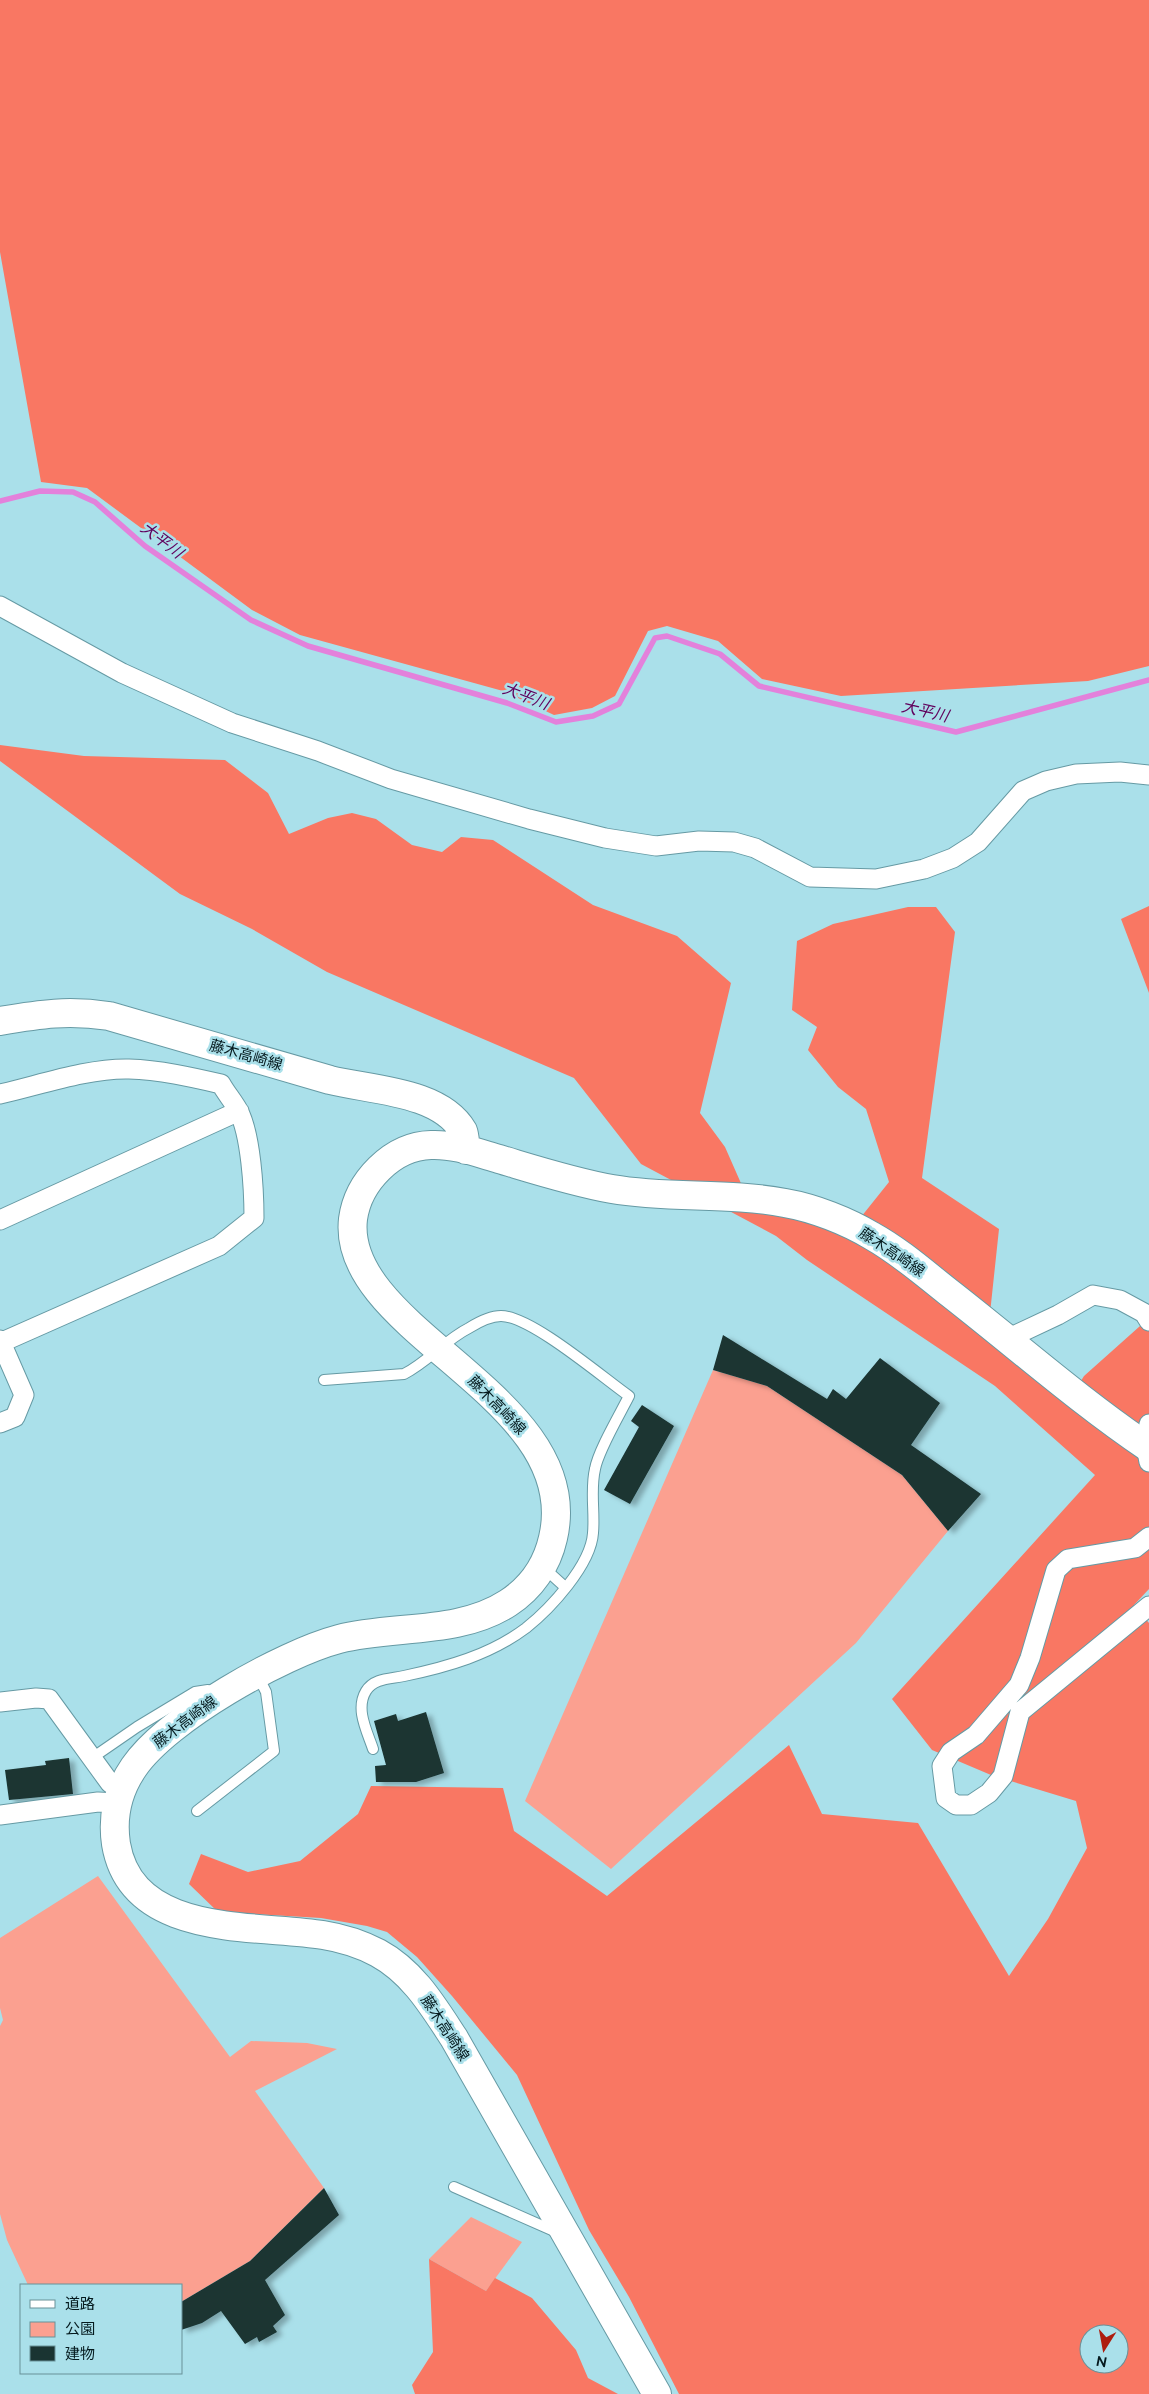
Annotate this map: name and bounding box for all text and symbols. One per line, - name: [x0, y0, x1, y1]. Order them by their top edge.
- water label: 大平川: [137, 518, 188, 563]
- water label: 大平川: [500, 679, 554, 714]
- water label: 大平川: [899, 696, 952, 726]
- street label: 藤木高崎線: [207, 1036, 285, 1074]
- street label: 藤木高崎線: [856, 1224, 928, 1280]
- street label: 藤木高崎線: [464, 1372, 530, 1438]
- street label: 藤木高崎線: [150, 1692, 220, 1752]
- street label: 藤木高崎線: [417, 1992, 473, 2064]
- legend: [20, 2284, 182, 2374]
- text: 道路: [65, 2295, 95, 2313]
- text: 公園: [65, 2320, 95, 2338]
- north arrow: [1079, 2324, 1129, 2374]
- text: 建物: [65, 2345, 95, 2363]
- text: N: [1095, 2353, 1108, 2371]

